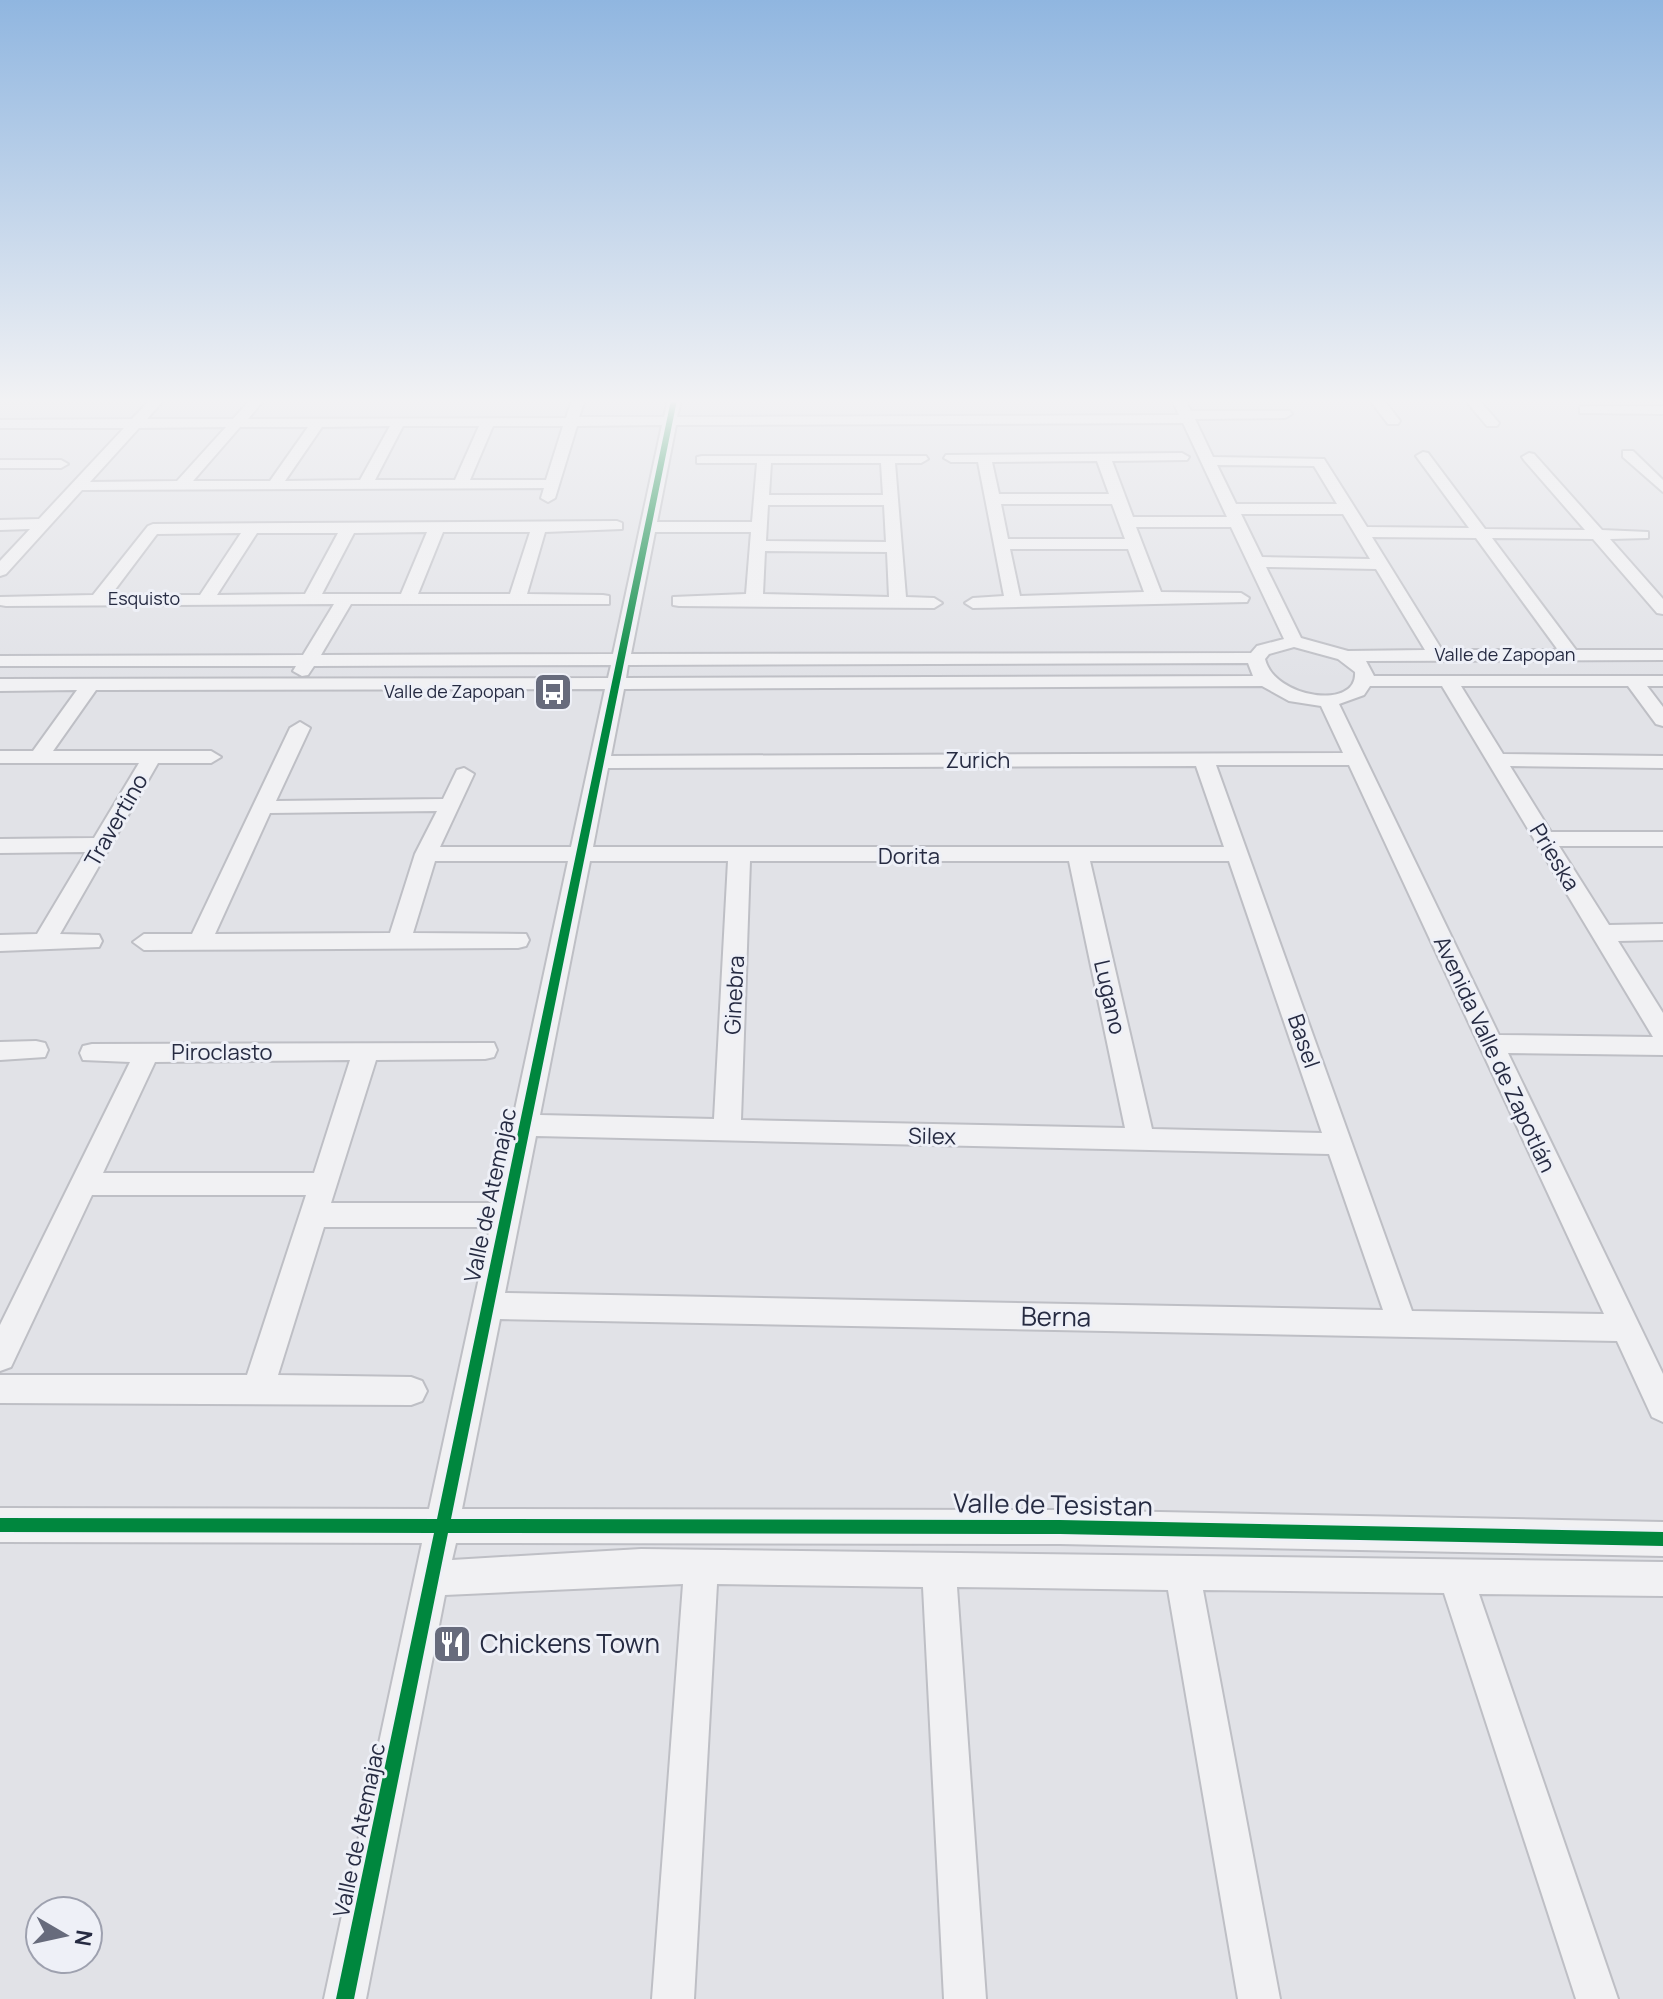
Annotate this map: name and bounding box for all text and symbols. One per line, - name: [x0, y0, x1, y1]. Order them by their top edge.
- street label: Esquisto: [108, 586, 180, 610]
- street label: Valle de Zapopan: [1434, 642, 1576, 666]
- bus stop icon: Valle de Zapopan: [532, 671, 574, 713]
- place label: Valle de Zapopan: [384, 679, 525, 703]
- street label: Zurich: [946, 745, 1010, 775]
- street label: Travertino: [77, 768, 155, 872]
- street label: Prieska: [1523, 818, 1587, 896]
- street label: Dorita: [878, 841, 940, 871]
- street label: Avenida Valle de Zapotlán: [1427, 931, 1563, 1177]
- street label: Ginebra: [717, 955, 751, 1035]
- street label: Lugano: [1087, 957, 1133, 1037]
- street label: Basel: [1281, 1010, 1327, 1072]
- street label: Piroclasto: [171, 1037, 273, 1067]
- street label: Valle de Atemajac: [457, 1105, 523, 1285]
- street label: Silex: [908, 1121, 957, 1151]
- street label: Berna: [1021, 1297, 1092, 1335]
- street label: Valle de Tesistan: [953, 1484, 1153, 1524]
- restaurant icon: Chickens Town: [431, 1623, 473, 1665]
- place label: Chickens Town: [480, 1625, 660, 1661]
- street label: Valle de Atemajac: [326, 1740, 392, 1920]
- north arrow: [24, 1895, 104, 1975]
- text: N: [68, 1928, 100, 1948]

